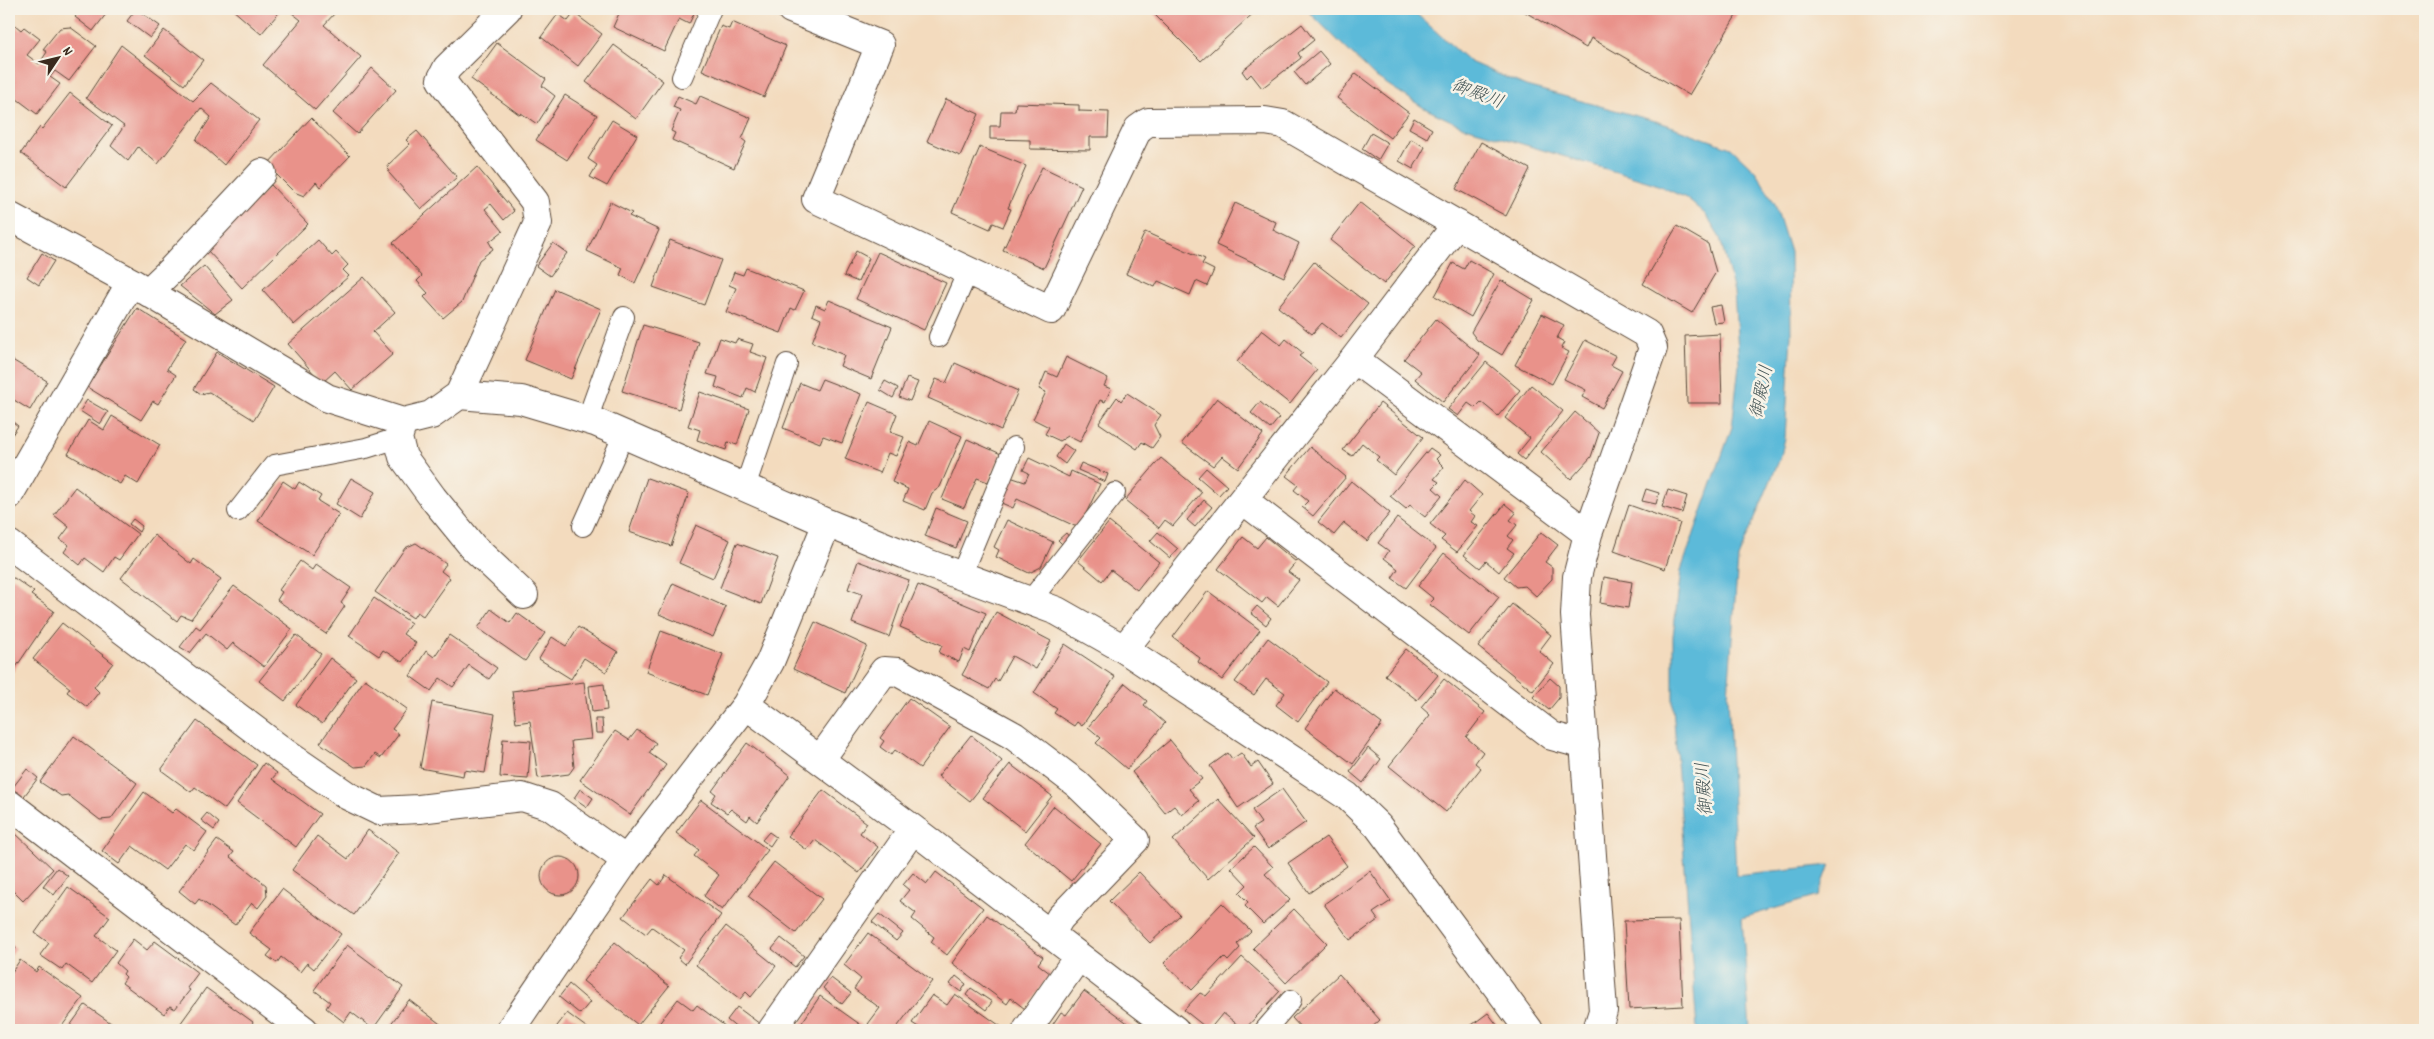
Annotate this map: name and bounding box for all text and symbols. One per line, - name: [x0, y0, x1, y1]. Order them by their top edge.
- north arrow: [32, 32, 82, 82]
- text: N: [57, 43, 77, 60]
- water label: 御殿川: [1447, 74, 1507, 116]
- water label: 御殿川: [1745, 363, 1781, 421]
- water label: 御殿川: [1692, 761, 1720, 817]

